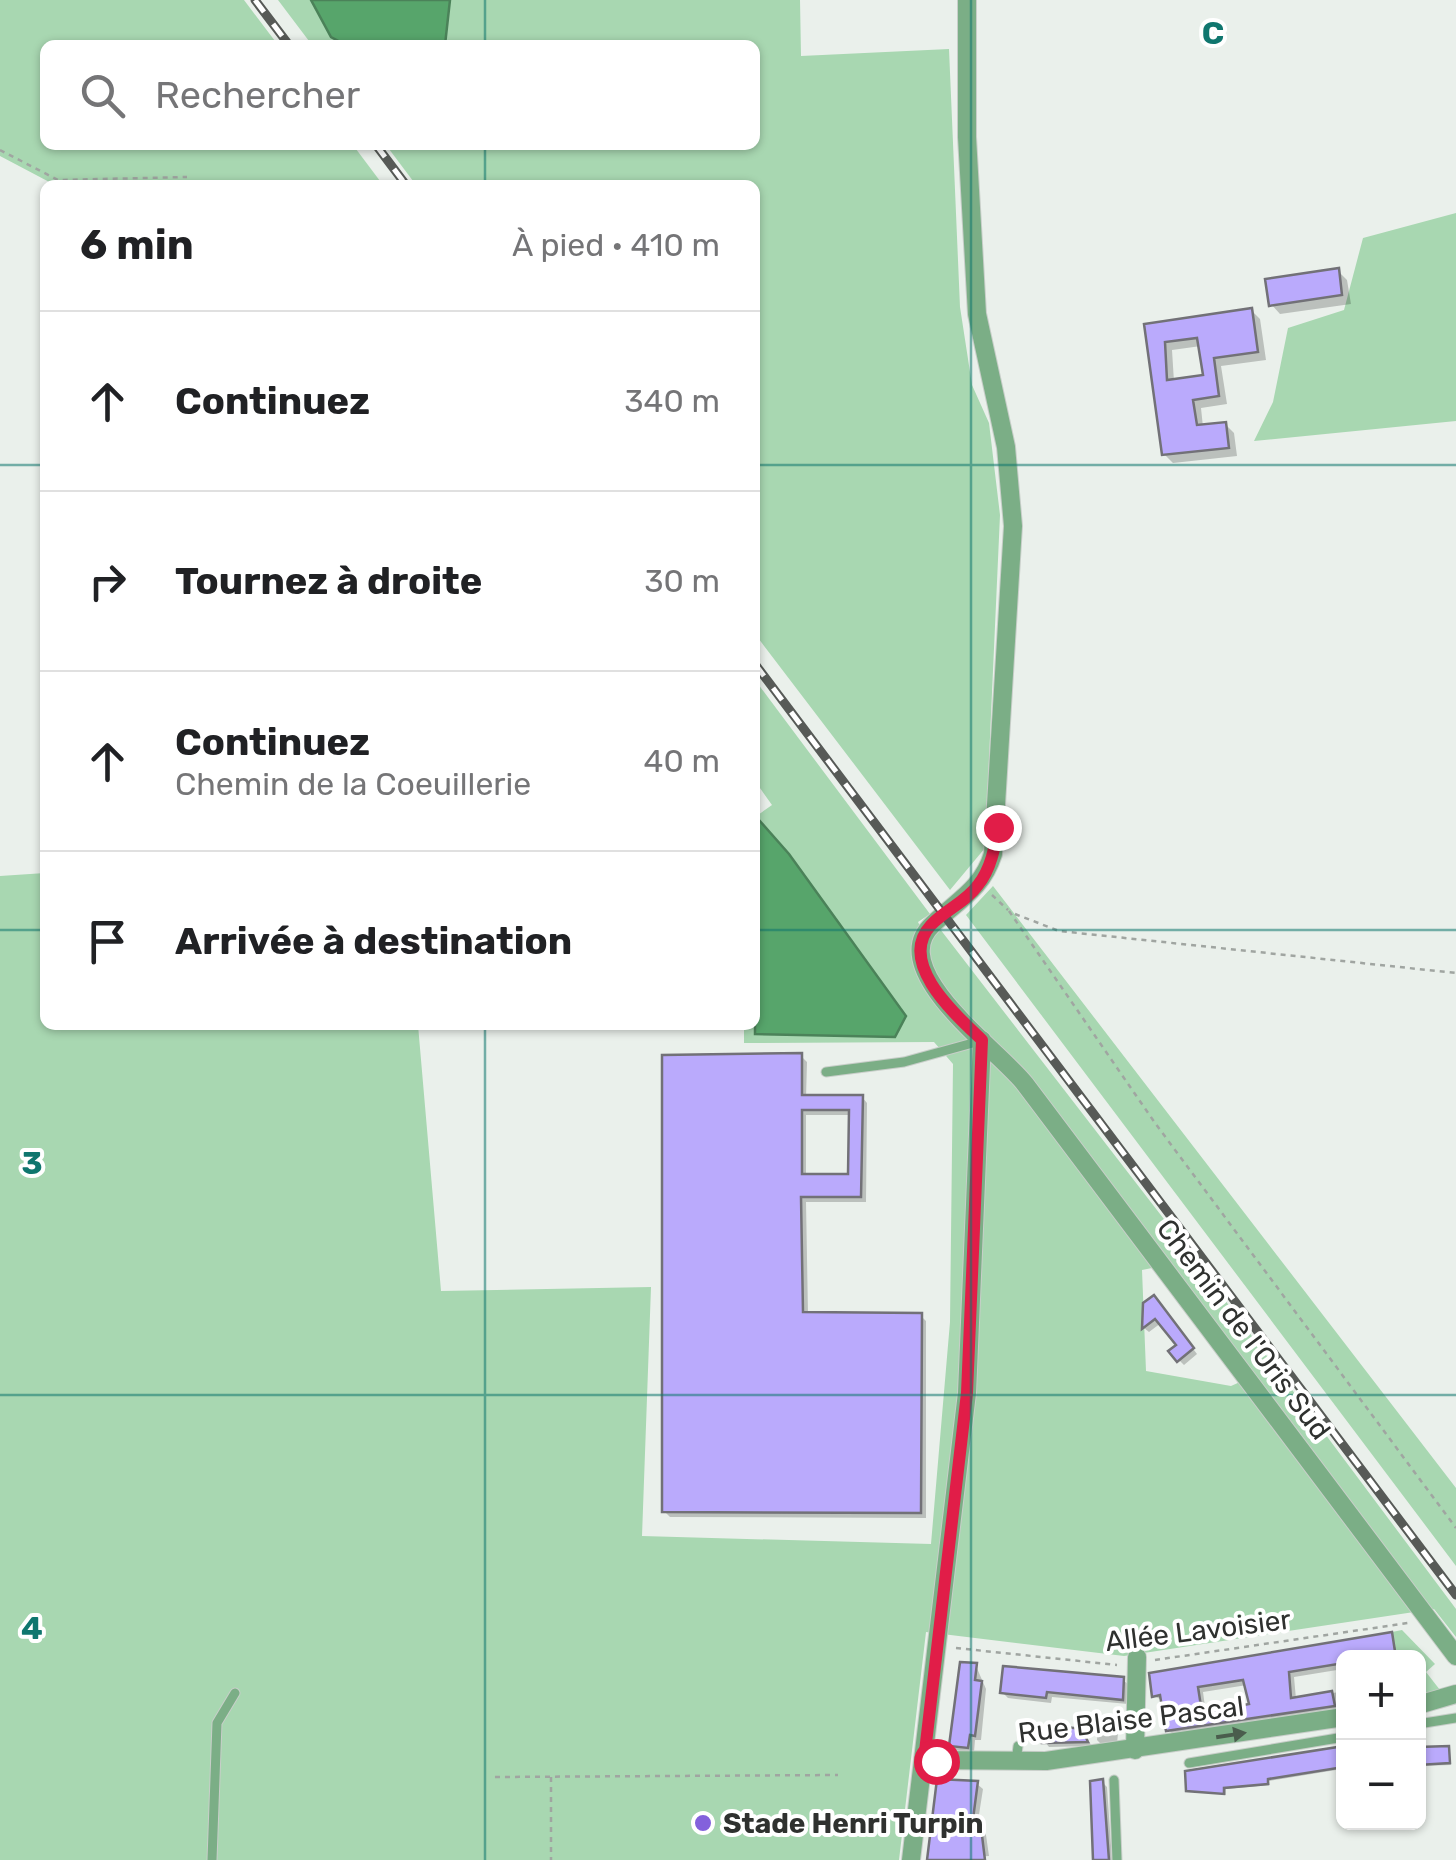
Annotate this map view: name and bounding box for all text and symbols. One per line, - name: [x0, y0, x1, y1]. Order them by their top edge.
- text: C: [1202, 14, 1224, 52]
- search box: [40, 40, 760, 150]
- icon: search: [75, 68, 130, 123]
- text: Rechercher: [155, 72, 360, 118]
- text: 6 min: [80, 220, 194, 270]
- text: À pied · 410 m: [512, 226, 720, 264]
- icon: ahead: [80, 374, 135, 429]
- text: Continuez: [175, 378, 370, 424]
- text: 340 m: [624, 382, 720, 420]
- icon: right: [80, 554, 135, 609]
- text: Tournez à droite: [175, 558, 482, 604]
- text: 30 m: [644, 562, 720, 600]
- text: Continuez: [175, 719, 370, 765]
- icon: ahead: [80, 734, 135, 789]
- text: 40 m: [644, 742, 720, 780]
- text: Chemin de la Coeuillerie: [175, 765, 531, 803]
- route end: [976, 805, 1022, 851]
- icon: arrive: [80, 914, 135, 969]
- text: Arrivée à destination: [175, 918, 572, 964]
- text: 3: [21, 1144, 43, 1182]
- street label: Chemin de l'Oris Sud: [1150, 1213, 1337, 1446]
- street label: Allée Lavoisier: [1103, 1603, 1293, 1658]
- text: 4: [21, 1609, 43, 1647]
- map controls: [1336, 1650, 1426, 1830]
- button: +: [1336, 1650, 1426, 1740]
- street label: Rue Blaise Pascal: [1016, 1689, 1246, 1750]
- one-way arrow: [1216, 1727, 1248, 1742]
- route start: [914, 1739, 960, 1785]
- button: −: [1336, 1740, 1426, 1830]
- place label: Stade Henri Turpin: [723, 1807, 984, 1840]
- marker: Stade Henri Turpin: [692, 1812, 714, 1834]

